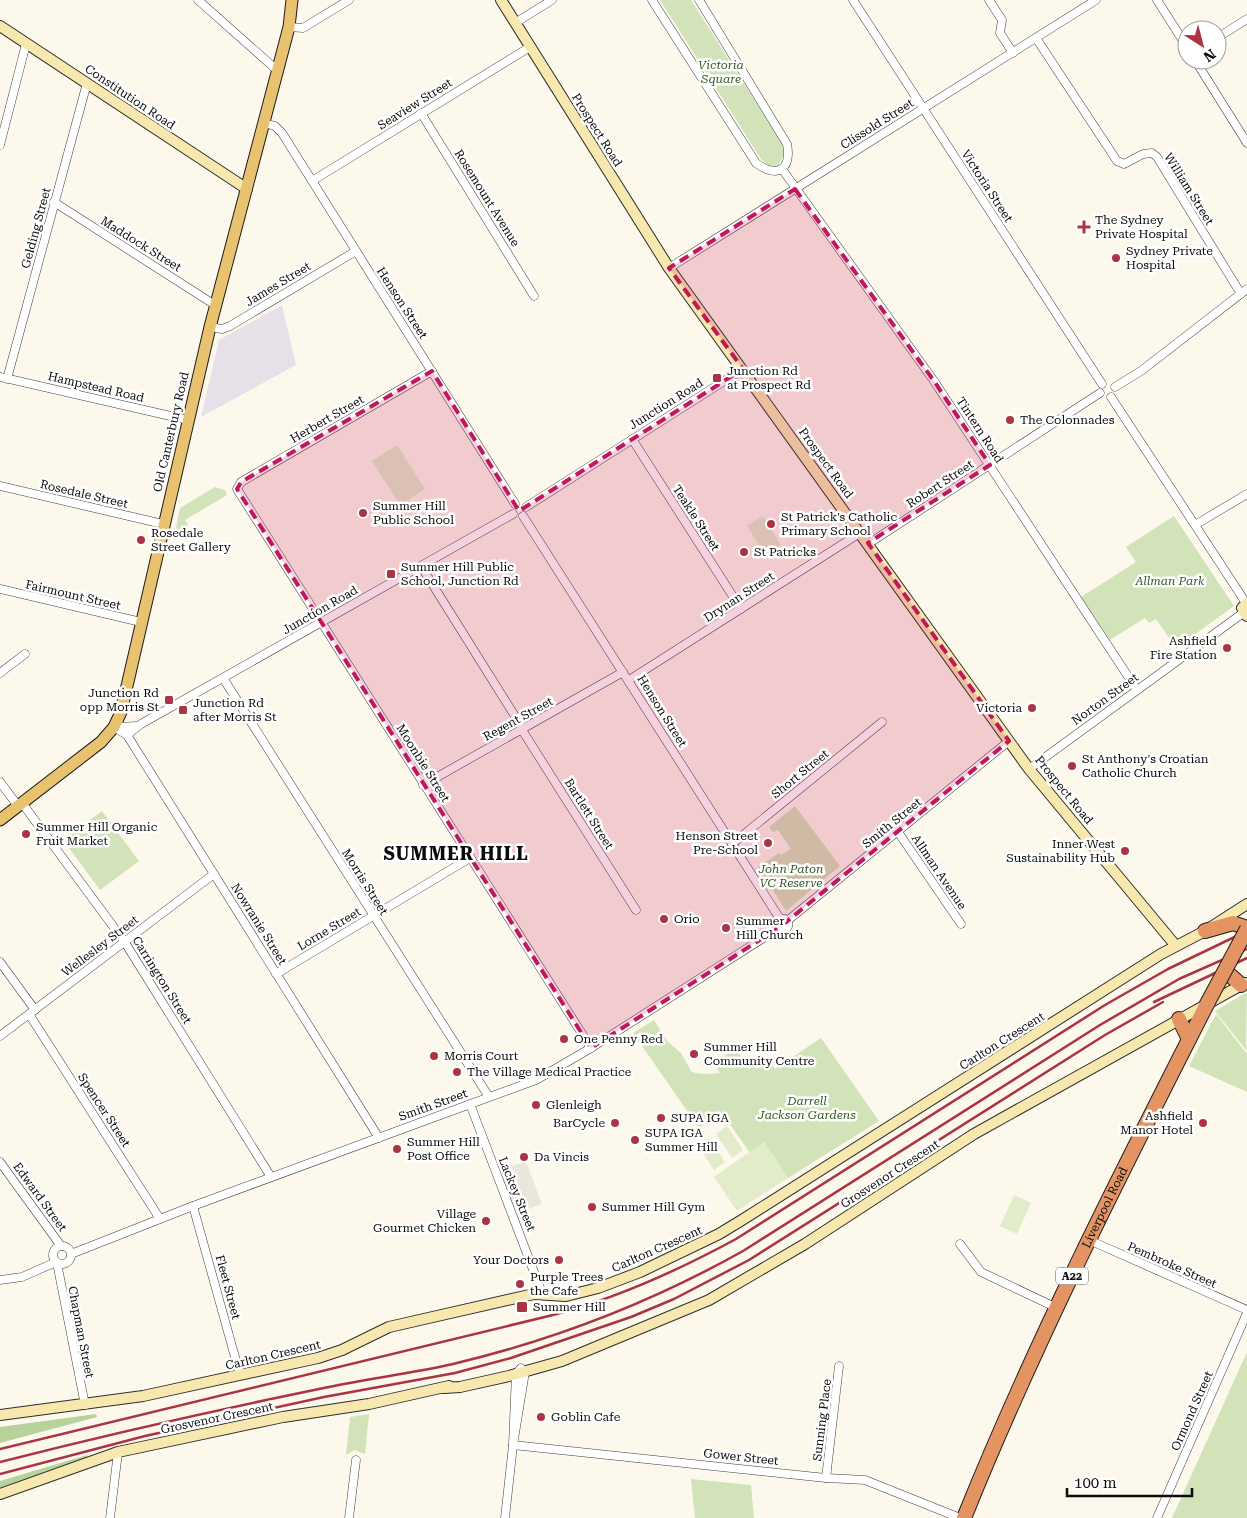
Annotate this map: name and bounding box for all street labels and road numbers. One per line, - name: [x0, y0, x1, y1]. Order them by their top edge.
- street label: Constitution Road: [82, 62, 178, 133]
- street label: Seaview Street: [375, 75, 455, 132]
- street label: Prospect Road: [569, 91, 625, 169]
- street label: Clissold Street: [838, 96, 917, 152]
- street label: Rosemount Avenue: [451, 147, 523, 249]
- street label: Victoria Street: [958, 147, 1016, 225]
- street label: William Street: [1161, 150, 1217, 228]
- street label: Gelding Street: [18, 185, 54, 270]
- street label: Maddock Street: [98, 214, 184, 275]
- street label: James Street: [243, 259, 314, 309]
- street label: Henson Street: [374, 265, 431, 342]
- street label: Hampstead Road: [47, 369, 146, 405]
- street label: Old Canterbury Road: [150, 370, 192, 493]
- street label: Junction Road: [626, 376, 706, 432]
- street label: Herbert Street: [288, 392, 367, 446]
- street label: Tintern Road: [954, 394, 1007, 466]
- street label: Prospect Road: [796, 425, 856, 501]
- street label: Robert Street: [904, 457, 976, 511]
- street label: Rosedale Street: [39, 477, 130, 511]
- street label: Teakle Street: [670, 483, 723, 554]
- street label: Drynan Street: [701, 569, 777, 625]
- street label: Fairmount Street: [24, 577, 122, 613]
- street label: Junction Road: [280, 583, 360, 637]
- street label: Norton Street: [1069, 670, 1141, 728]
- street label: Henson Street: [634, 672, 690, 750]
- street label: Regent Street: [481, 694, 556, 744]
- street label: Moonbie Street: [393, 721, 453, 805]
- street label: Short Street: [769, 746, 832, 801]
- street label: Prospect Road: [1032, 753, 1096, 827]
- street label: Bartlett Street: [562, 776, 617, 852]
- street label: Smith Street: [860, 795, 925, 851]
- street label: Allman Avenue: [909, 832, 969, 912]
- street label: Morris Street: [339, 846, 391, 918]
- street label: Nowranie Street: [228, 881, 290, 968]
- street label: Lorne Street: [295, 904, 364, 953]
- street label: Wellesley Street: [59, 912, 142, 979]
- street label: Carrington Street: [129, 934, 195, 1027]
- street label: Carlton Crescent: [957, 1009, 1047, 1073]
- street label: Spencer Street: [75, 1070, 133, 1150]
- street label: Smith Street: [397, 1086, 470, 1124]
- street label: Grosvenor Crescent: [838, 1137, 942, 1211]
- street label: Lackey Street: [496, 1155, 538, 1234]
- street label: Edward Street: [10, 1160, 70, 1235]
- street label: Liverpool Road: [1079, 1164, 1131, 1250]
- street label: Carlton Crescent: [610, 1223, 705, 1275]
- street label: Pembroke Street: [1125, 1239, 1219, 1291]
- street label: Fleet Street: [213, 1253, 243, 1321]
- road number: A22: [1056, 1268, 1088, 1284]
- street label: Chapman Street: [65, 1285, 97, 1380]
- street label: Carlton Crescent: [224, 1337, 323, 1373]
- street label: Ormond Street: [1168, 1369, 1216, 1453]
- street label: Sunning Place: [810, 1378, 834, 1462]
- street label: Grosvenor Crescent: [159, 1399, 275, 1437]
- street label: Gower Street: [703, 1446, 780, 1468]

